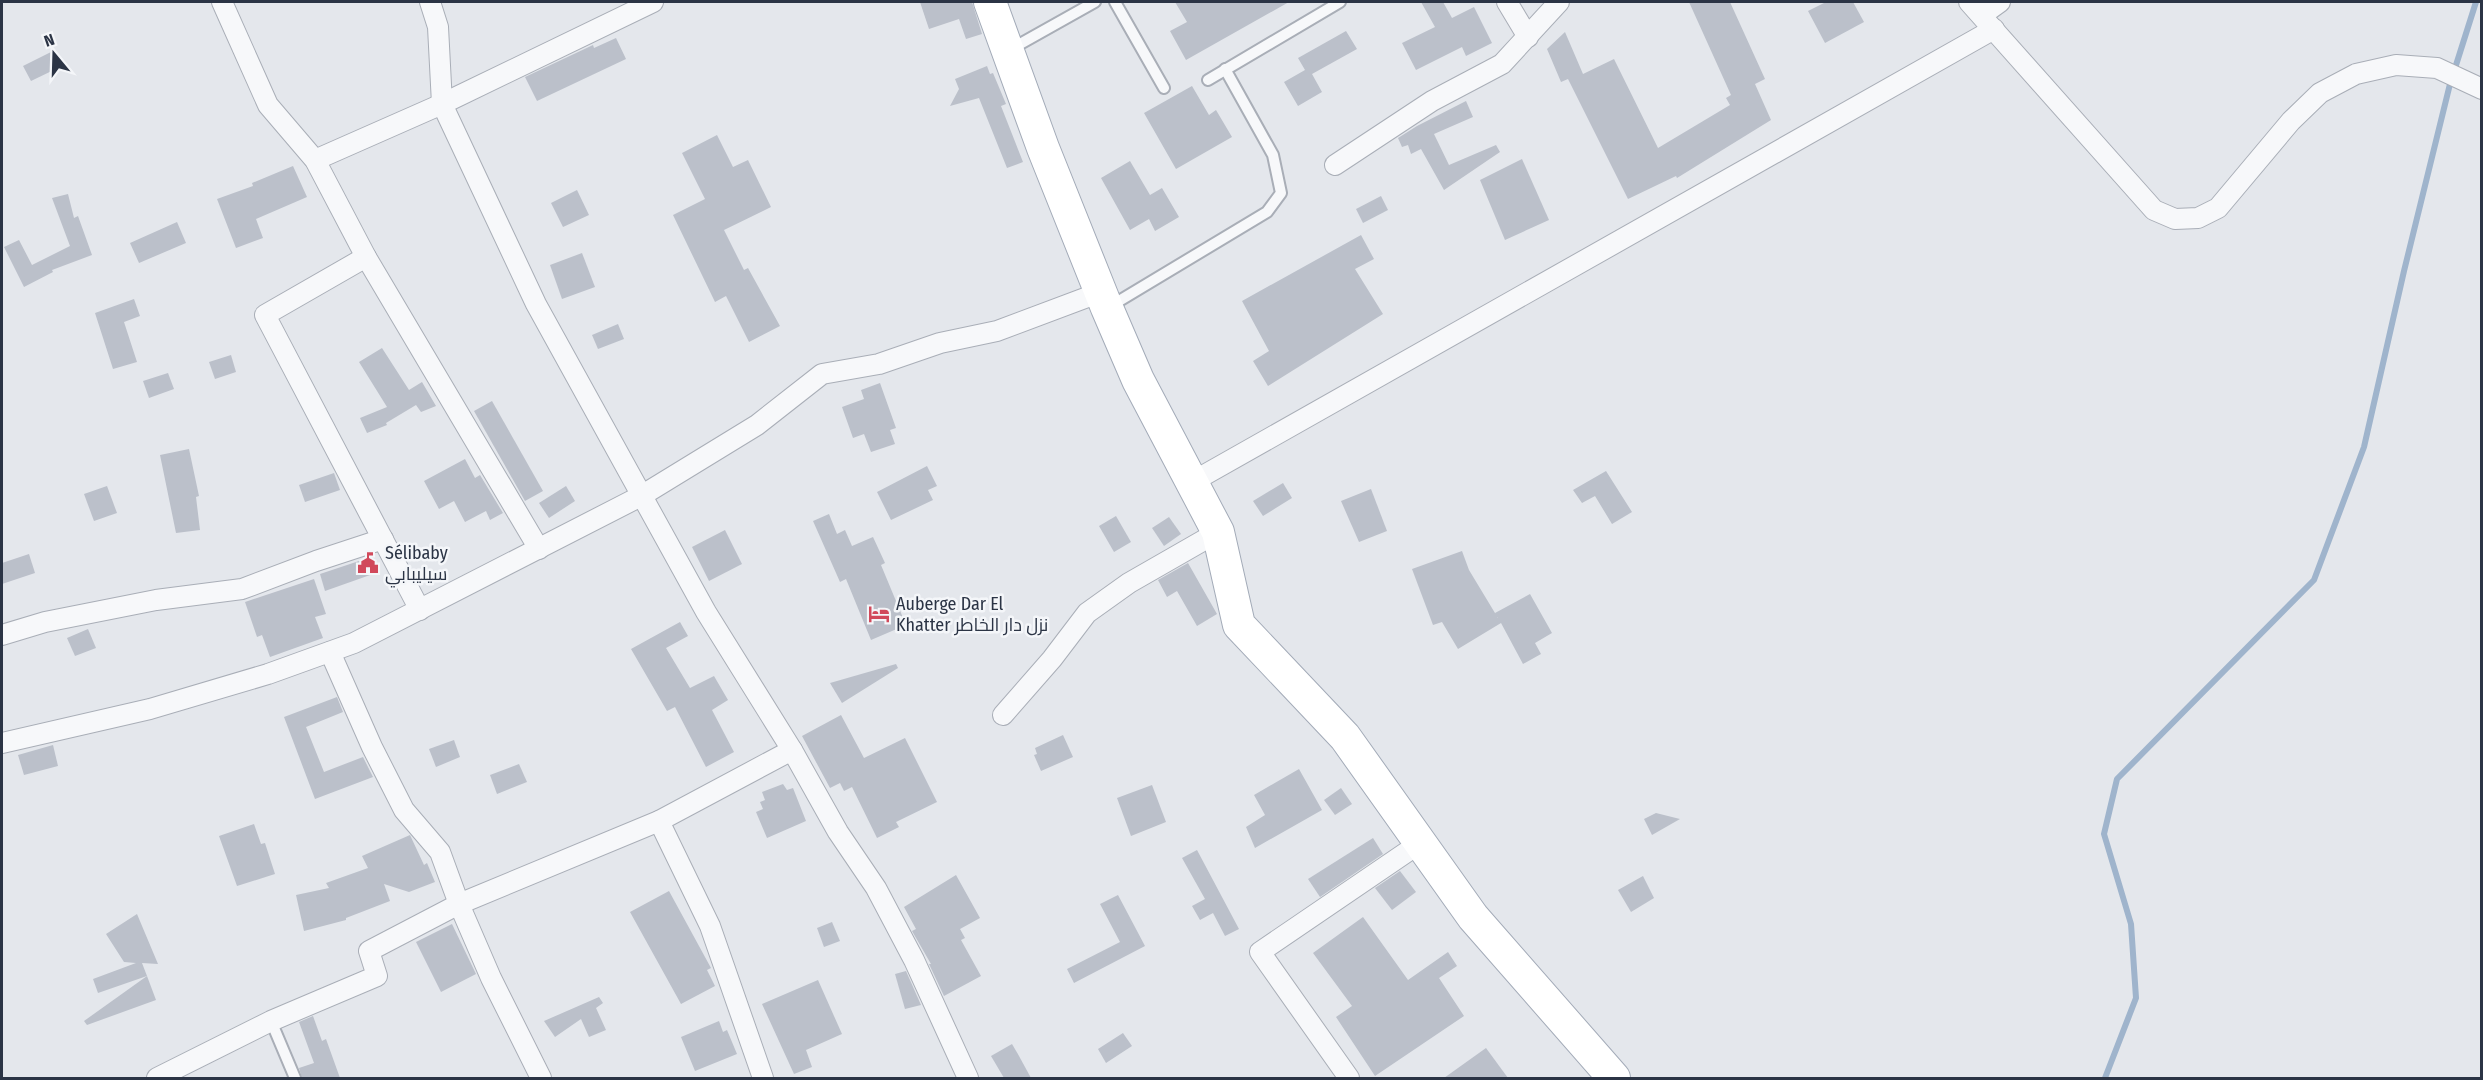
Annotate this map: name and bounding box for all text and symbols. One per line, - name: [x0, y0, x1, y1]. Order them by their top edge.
- north arrow: [24, 24, 84, 84]
- text: N: [42, 30, 57, 51]
- place label: Sélibaby سيليبابي: [385, 542, 448, 588]
- public building icon: Sélibaby سيليبابي: [356, 551, 380, 575]
- place label: Auberge Dar El Khatter نزل دار الخاطر: [896, 593, 1048, 636]
- hotel icon: Auberge Dar El Khatter نزل دار الخاطر: [867, 602, 891, 626]

